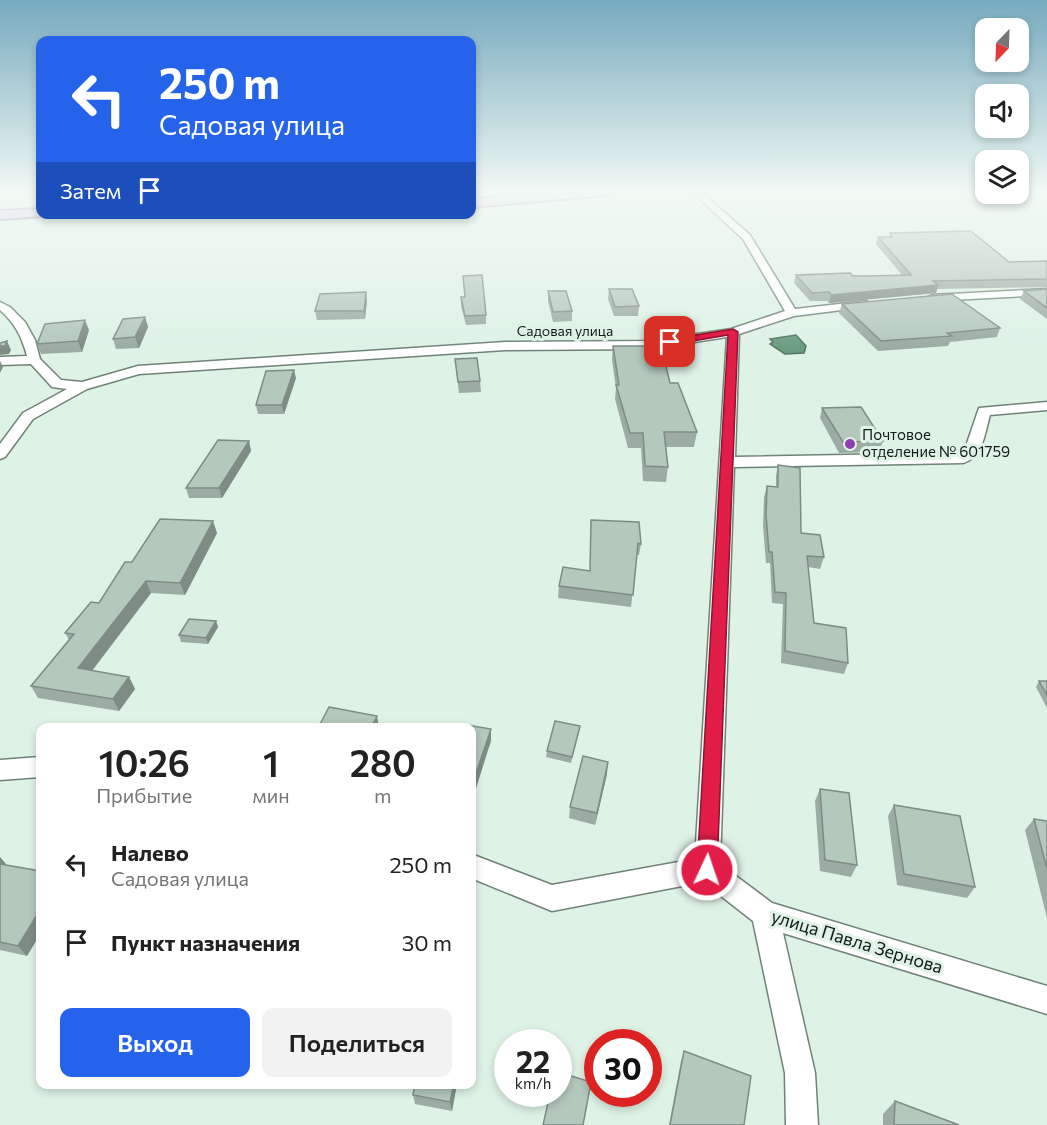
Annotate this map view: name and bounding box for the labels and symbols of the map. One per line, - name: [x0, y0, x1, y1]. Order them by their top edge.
- north arrow: [975, 18, 1029, 72]
- pin: [644, 316, 695, 367]
- street label: Садовая улица: [517, 322, 613, 339]
- place label: Почтовое отделение № 601759: [862, 425, 1010, 460]
- marker: Почтовое отделение № 601759: [843, 437, 857, 451]
- position arrow: [675, 838, 739, 902]
- street label: улица Павла Зернова: [769, 904, 946, 978]
- speed limit sign: 30: [584, 1029, 662, 1107]

